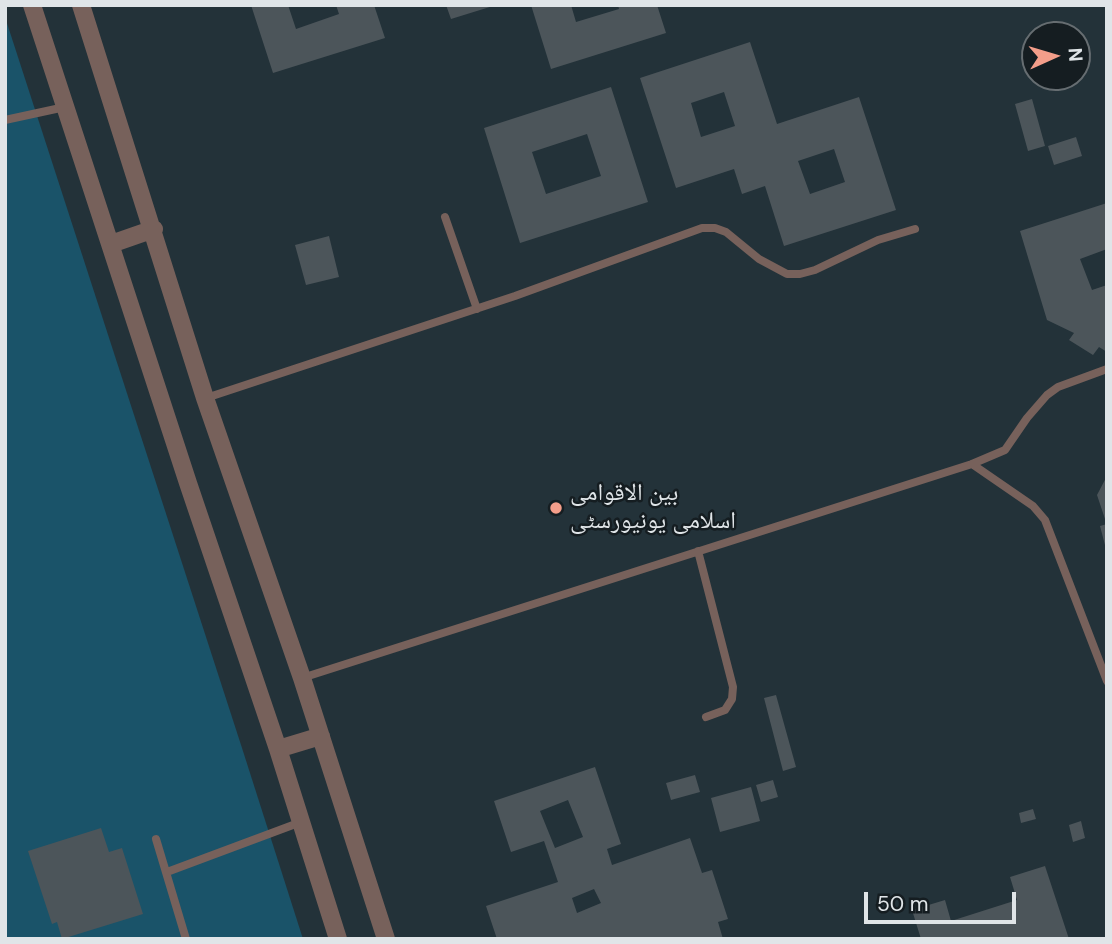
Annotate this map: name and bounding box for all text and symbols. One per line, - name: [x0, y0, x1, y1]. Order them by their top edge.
- north arrow: [1021, 21, 1091, 91]
- text: N: [1062, 47, 1088, 62]
- place label: بین الاقوامی اسلامی یونیورسٹی: [570, 480, 736, 536]
- marker: بین الاقوامی اسلامی یونیورسٹی: [548, 500, 564, 516]
- scale bar: [867, 878, 1019, 922]
- text: 50 m: [877, 890, 928, 918]

